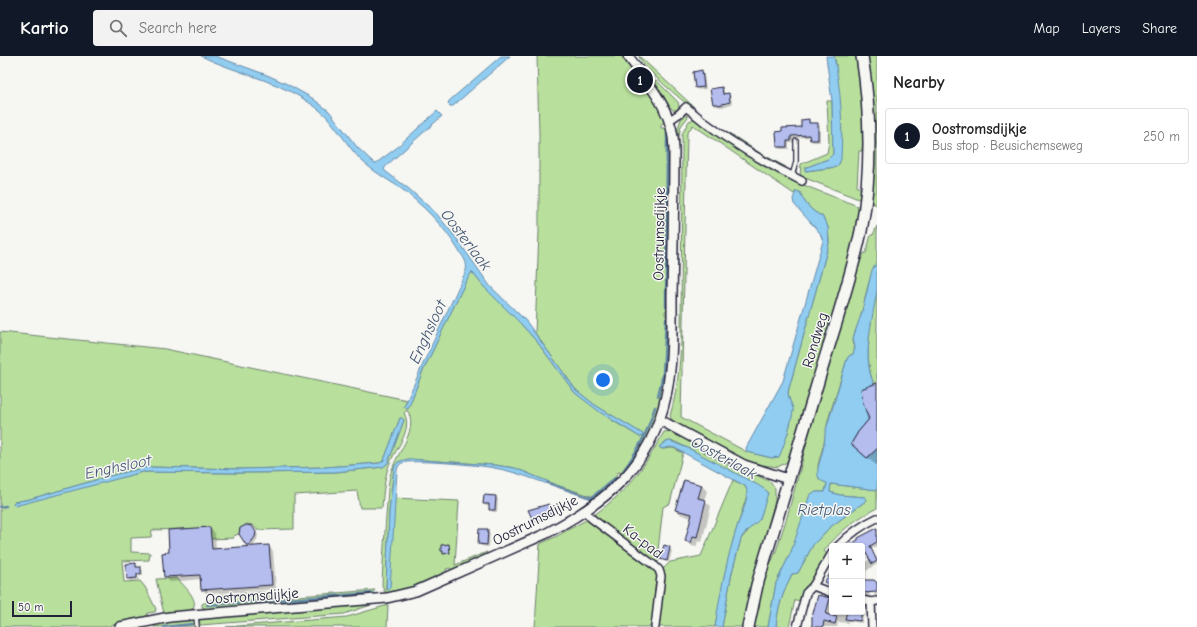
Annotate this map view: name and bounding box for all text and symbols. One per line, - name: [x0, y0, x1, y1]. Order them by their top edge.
- search box: [93, 10, 373, 46]
- text: Kartio: [20, 17, 69, 39]
- icon: search: [107, 17, 129, 39]
- text: Search here: [139, 19, 217, 37]
- text: Map: [1033, 20, 1060, 37]
- text: Layers: [1082, 20, 1120, 37]
- text: Share: [1142, 20, 1177, 37]
- pin: 1: [627, 65, 653, 95]
- text: Nearby: [893, 73, 944, 92]
- text: Oostromsdijkje: [932, 120, 1027, 138]
- text: 1: [904, 129, 910, 144]
- text: 250 m: [1143, 129, 1180, 144]
- text: Bus stop · Beusichemseweg: [932, 138, 1083, 153]
- street label: Oostrumsdijkje: [649, 187, 669, 281]
- water label: Oosterlaak: [437, 206, 495, 274]
- water label: Enghsloot: [406, 297, 451, 366]
- street label: Rondweg: [798, 310, 832, 370]
- your location: [593, 370, 613, 390]
- water label: Oosterlaak: [688, 433, 760, 483]
- water label: Enghsloot: [83, 451, 154, 483]
- street label: Oostrumsdijkje: [489, 491, 581, 549]
- water label: Rietplas: [797, 501, 851, 519]
- street label: Ka-pad: [619, 520, 667, 562]
- map controls: [829, 543, 865, 615]
- button: +: [829, 543, 865, 579]
- button: −: [829, 579, 865, 615]
- street label: Oostromsdijkje: [205, 584, 300, 608]
- scale bar: [12, 599, 72, 618]
- text: 50 m: [18, 601, 43, 614]

